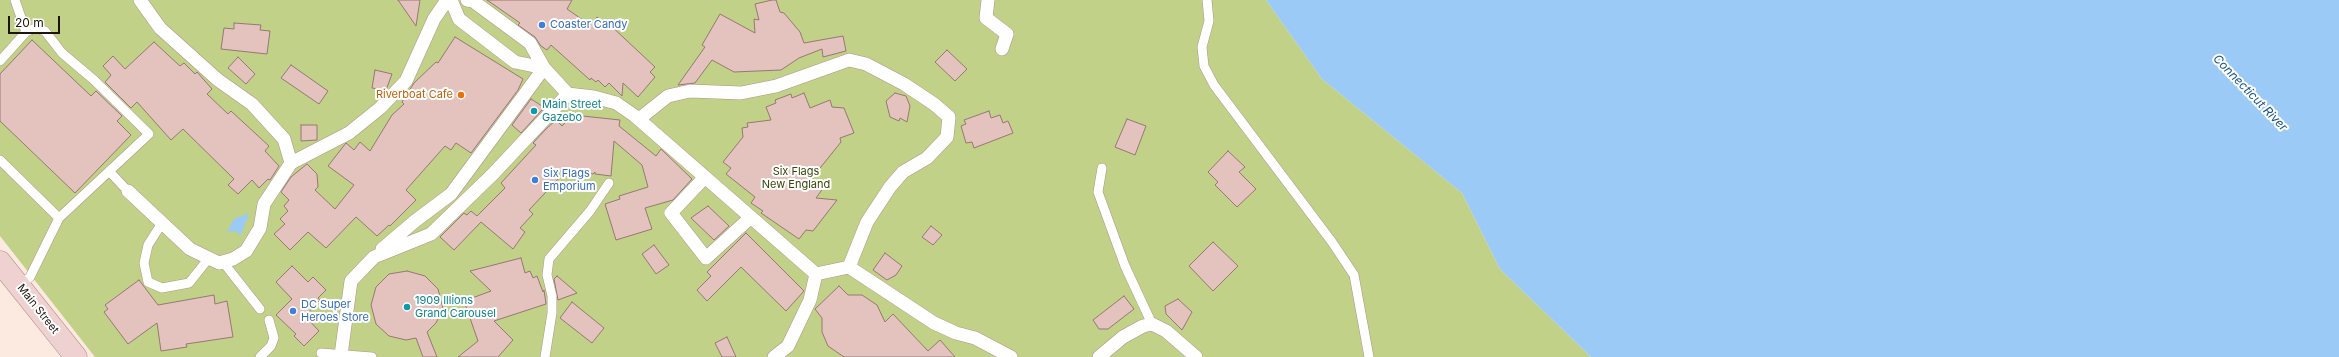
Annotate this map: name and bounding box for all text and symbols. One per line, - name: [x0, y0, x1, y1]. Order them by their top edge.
- scale bar: [10, 8, 62, 34]
- text: 20 m: [15, 15, 44, 30]
- place label: Coaster Candy: [550, 18, 628, 32]
- marker: Coaster Candy: [537, 20, 547, 30]
- water label: Connecticut River: [2210, 52, 2290, 134]
- place label: Riverboat Cafe: [376, 88, 453, 102]
- marker: Riverboat Cafe: [456, 90, 466, 100]
- place label: Main Street Gazebo: [542, 98, 601, 124]
- marker: Main Street Gazebo: [529, 106, 539, 116]
- park label: Six Flags New England: [762, 165, 830, 191]
- place label: Six Flags Emporium: [543, 167, 596, 193]
- marker: Six Flags Emporium: [530, 175, 540, 185]
- street label: Main Street: [15, 282, 61, 336]
- place label: 1909 Illions Grand Carousel: [415, 294, 496, 320]
- place label: DC Super Heroes Store: [301, 298, 369, 324]
- marker: 1909 Illions Grand Carousel: [402, 302, 412, 312]
- marker: DC Super Heroes Store: [288, 306, 298, 316]

